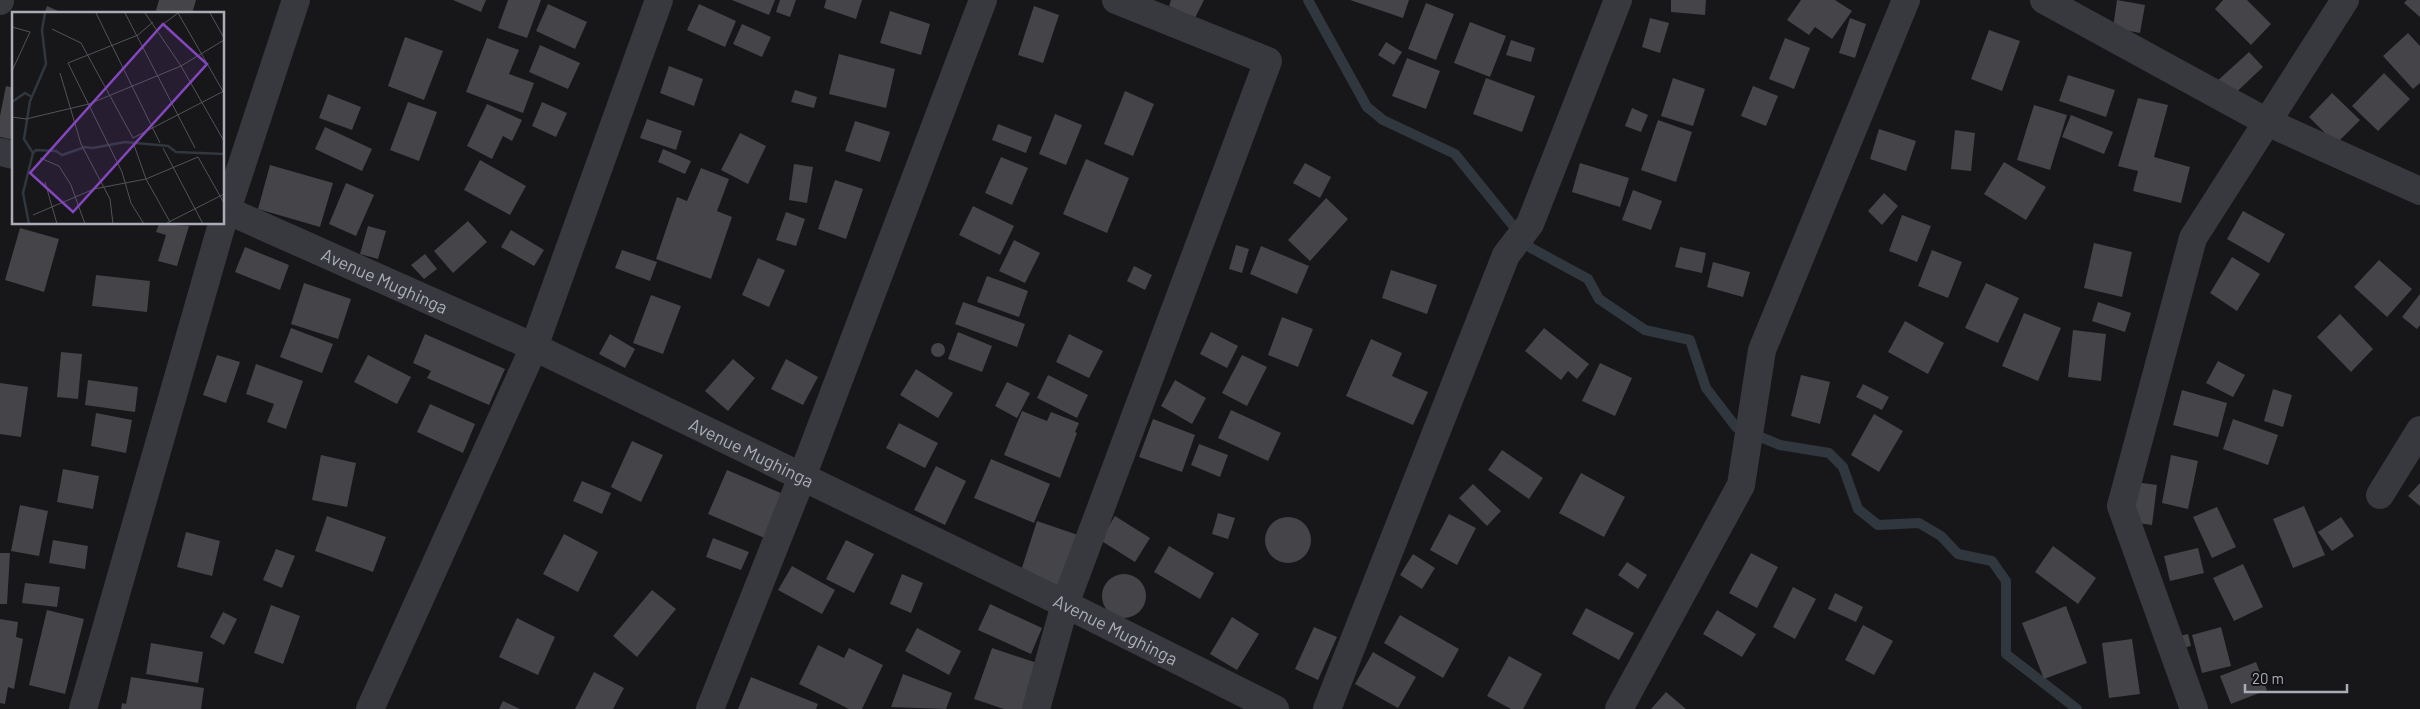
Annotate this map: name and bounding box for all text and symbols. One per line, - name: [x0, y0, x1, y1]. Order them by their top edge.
- inset map: [12, 12, 225, 225]
- street label: Avenue Mughinga: [318, 243, 451, 318]
- street label: Avenue Mughinga: [686, 413, 817, 492]
- street label: Avenue Mughinga: [1050, 589, 1181, 670]
- scale bar: [2245, 662, 2348, 694]
- text: 20 m: [2252, 669, 2284, 687]

